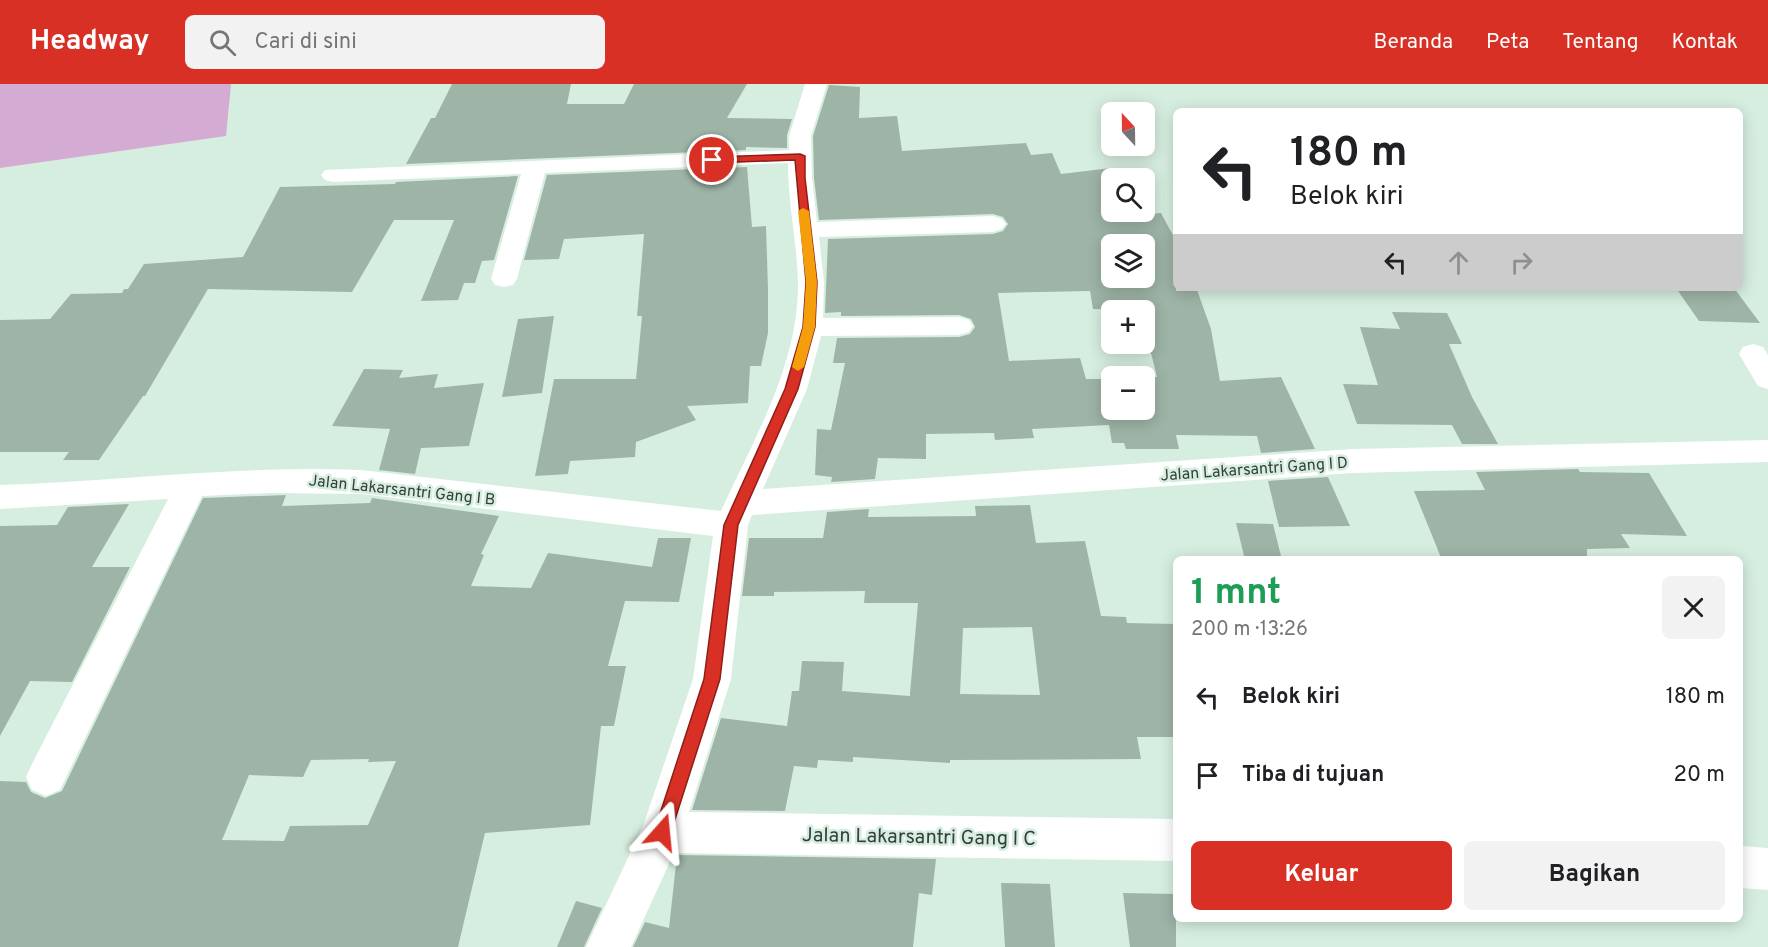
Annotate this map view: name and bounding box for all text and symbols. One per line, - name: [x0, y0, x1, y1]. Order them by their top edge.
- search box: [185, 15, 605, 69]
- text: Headway: [30, 24, 149, 60]
- icon: search: [206, 26, 239, 59]
- text: Cari di sini: [254, 29, 357, 56]
- text: Beranda: [1374, 29, 1453, 56]
- text: Peta: [1486, 29, 1529, 56]
- text: Tentang: [1562, 29, 1639, 56]
- text: Kontak: [1672, 29, 1738, 56]
- north arrow: [1101, 102, 1155, 156]
- map controls: [1101, 102, 1155, 420]
- text: 180 m: [1290, 128, 1407, 181]
- icon: left: [1191, 132, 1269, 210]
- pin: [686, 134, 737, 185]
- icon: arrive: [695, 143, 728, 176]
- button: search: [1101, 168, 1155, 222]
- text: Belok kiri: [1290, 180, 1404, 214]
- button: layers: [1101, 234, 1155, 288]
- icon: left: [1379, 246, 1412, 279]
- icon: ahead: [1442, 246, 1475, 279]
- icon: right: [1505, 246, 1538, 279]
- button: +: [1101, 300, 1155, 354]
- button: −: [1101, 366, 1155, 420]
- street label: Jalan Lakarsantri Gang I D: [1160, 453, 1349, 487]
- street label: Jalan Lakarsantri Gang I B: [308, 471, 496, 511]
- text: 1 mnt: [1191, 571, 1281, 617]
- button: close: [1662, 576, 1725, 639]
- text: 200 m · 13:26: [1191, 617, 1308, 643]
- icon: left: [1191, 681, 1224, 714]
- text: Belok kiri: [1242, 684, 1340, 711]
- text: 180 m: [1666, 684, 1725, 711]
- icon: arrive: [1191, 759, 1224, 792]
- text: Tiba di tujuan: [1242, 762, 1384, 789]
- text: 20 m: [1674, 762, 1725, 789]
- position arrow: [630, 800, 694, 864]
- street label: Jalan Lakarsantri Gang I C: [802, 823, 1036, 853]
- button: Keluar: [1191, 841, 1452, 910]
- button: Bagikan: [1464, 841, 1725, 910]

